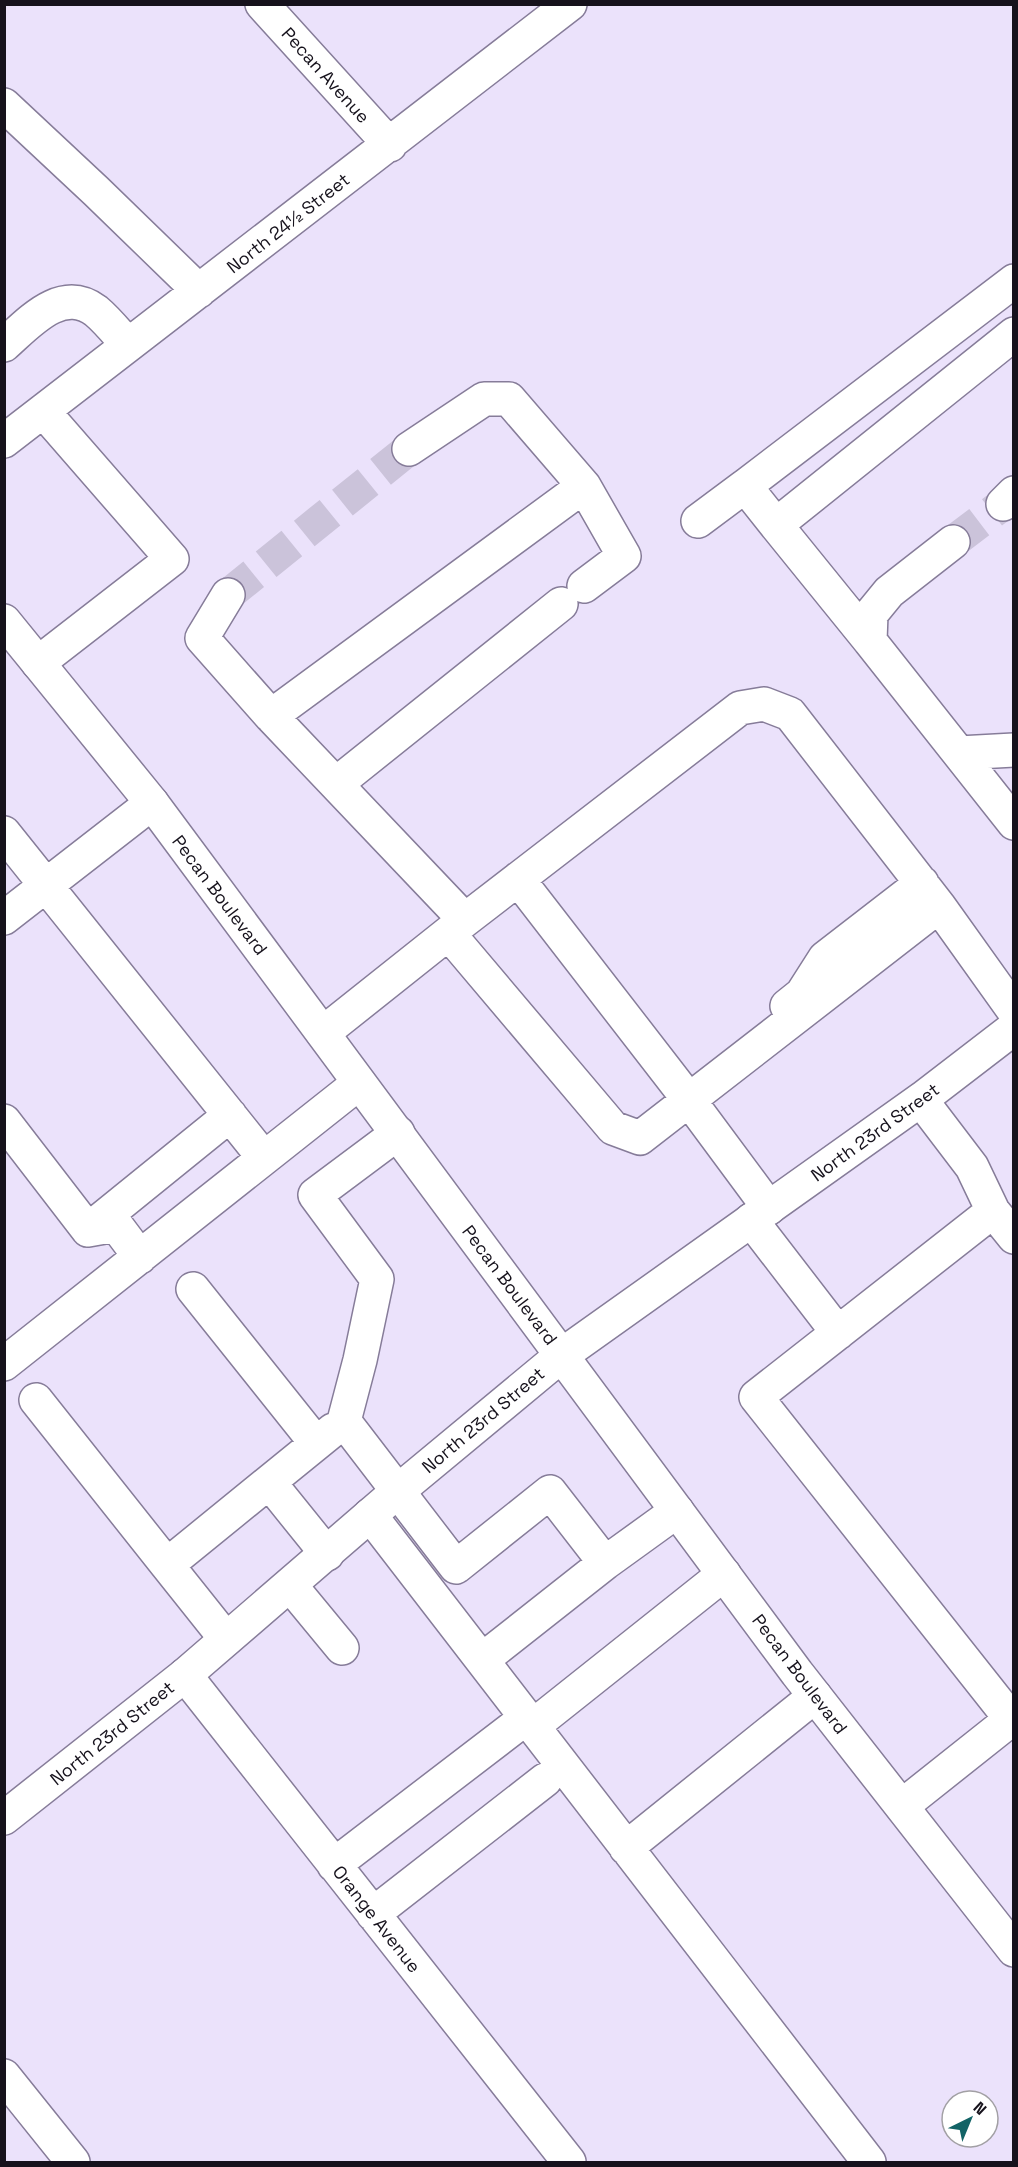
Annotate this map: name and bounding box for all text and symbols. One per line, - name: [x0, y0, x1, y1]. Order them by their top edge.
- street label: Pecan Avenue: [277, 22, 375, 128]
- street label: North 24½ Street: [222, 168, 354, 278]
- street label: Pecan Boulevard: [167, 830, 273, 960]
- street label: North 23rd Street: [806, 1078, 944, 1186]
- street label: Pecan Boulevard: [457, 1220, 563, 1350]
- street label: North 23rd Street: [417, 1362, 549, 1478]
- street label: Pecan Boulevard: [747, 1609, 853, 1739]
- street label: North 23rd Street: [45, 1676, 179, 1790]
- street label: Orange Avenue: [328, 1861, 426, 1977]
- north arrow: [940, 2089, 1000, 2149]
- text: N: [969, 2097, 991, 2120]

